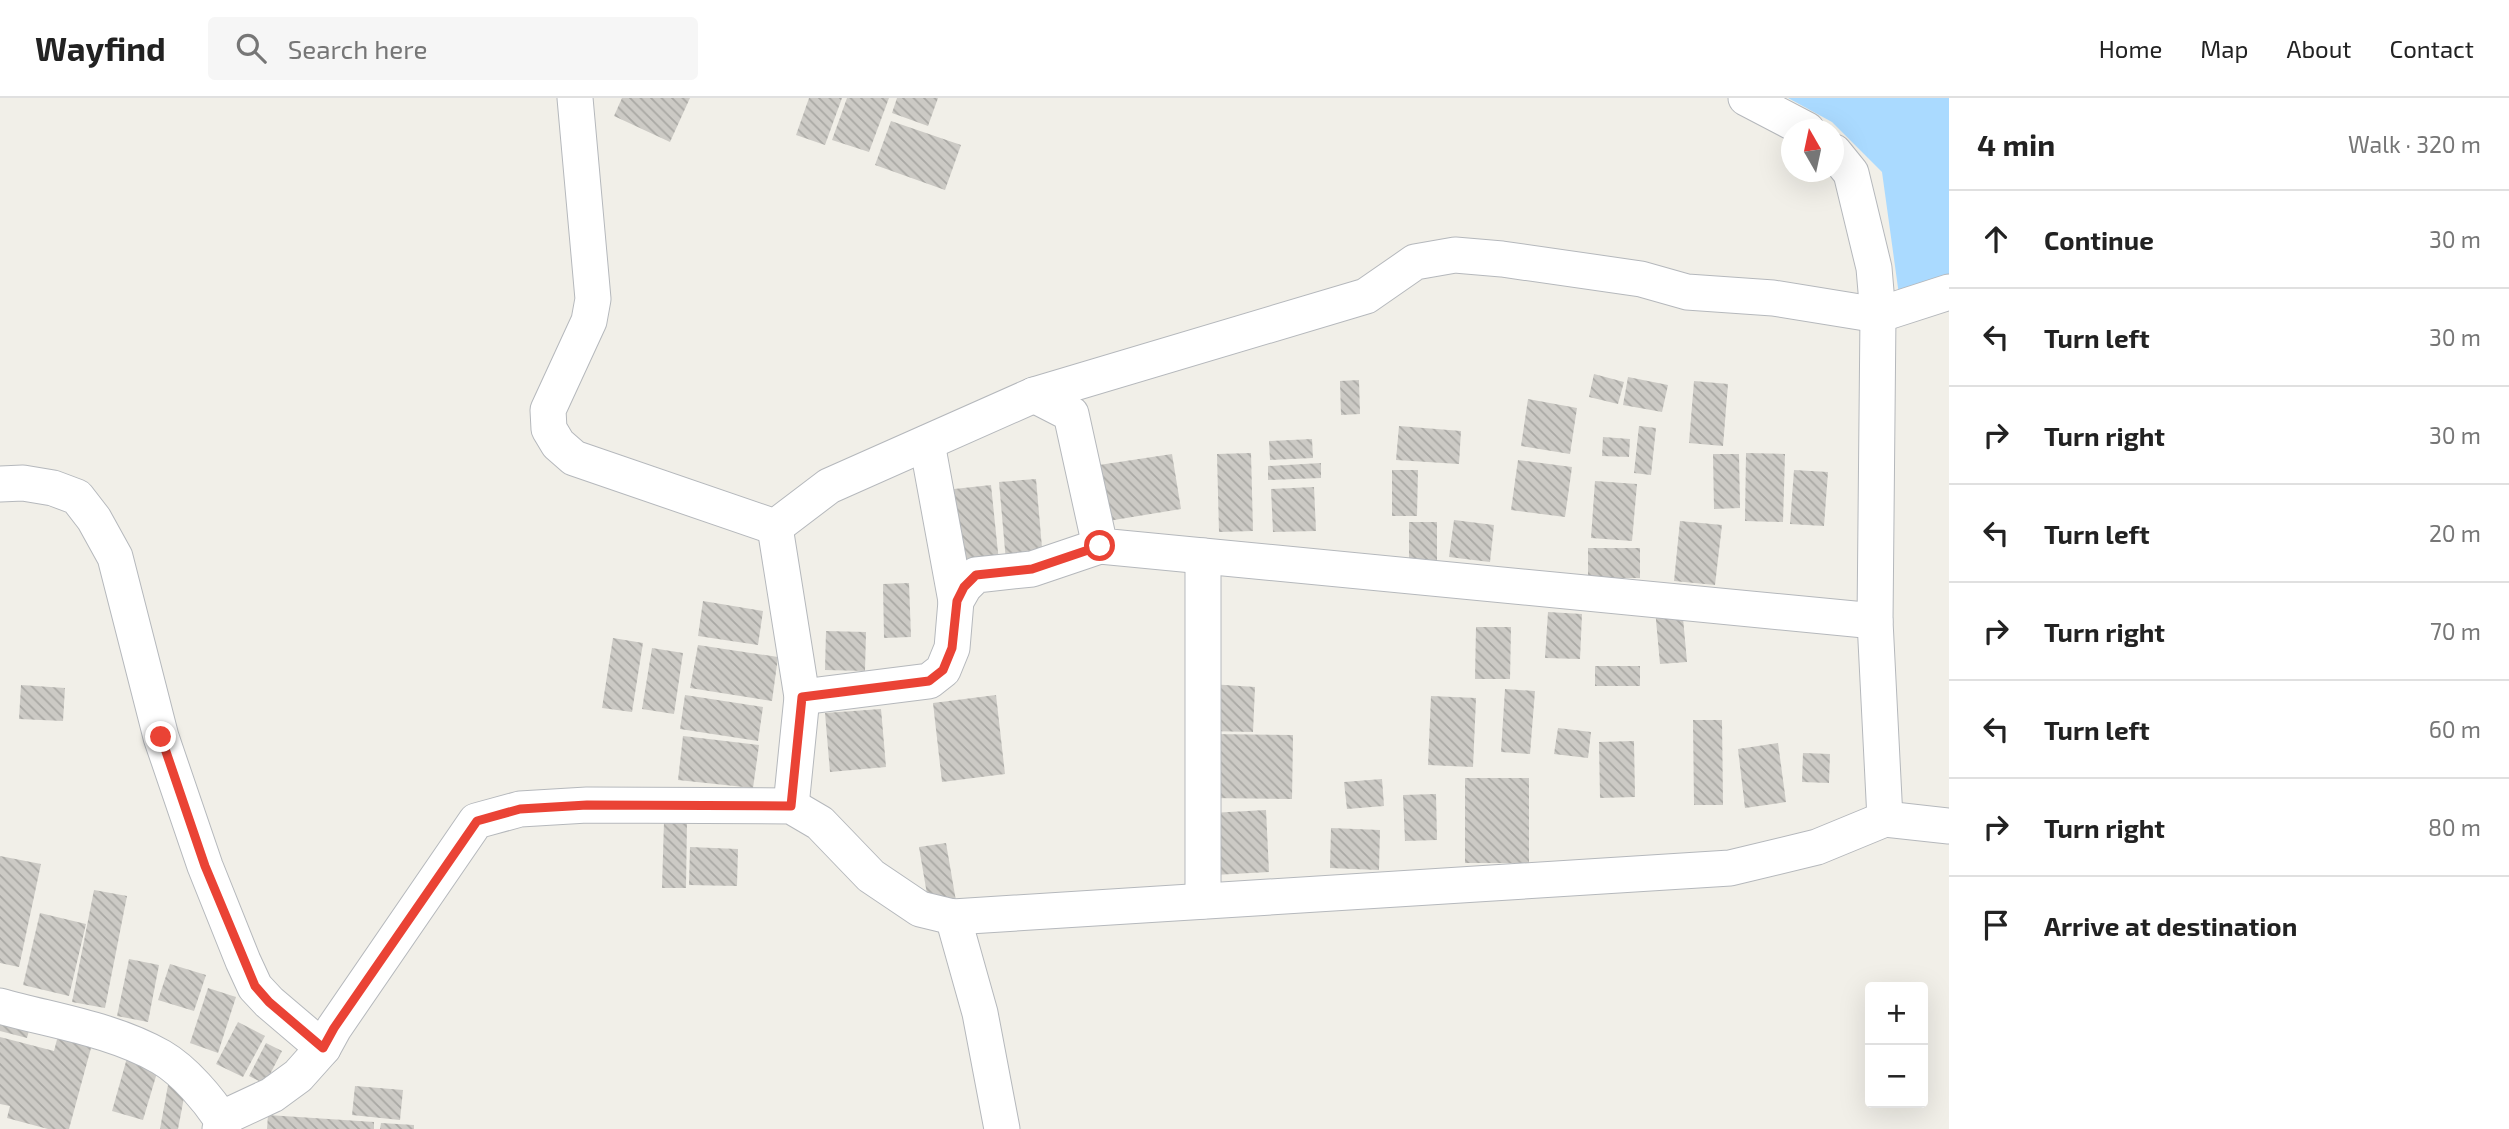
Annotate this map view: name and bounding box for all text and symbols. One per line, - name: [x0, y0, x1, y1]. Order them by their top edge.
- search box: [208, 17, 698, 80]
- text: Wayfind: [35, 28, 166, 68]
- icon: search: [232, 29, 270, 67]
- text: Search here: [288, 33, 427, 64]
- text: Home: [2099, 34, 2162, 63]
- text: Map: [2200, 34, 2248, 63]
- text: About: [2286, 34, 2352, 63]
- text: Contact: [2390, 34, 2474, 63]
- north arrow: [1781, 119, 1844, 182]
- text: 4 min: [1977, 126, 2055, 162]
- text: Walk · 320 m: [2348, 130, 2481, 158]
- icon: ahead: [1977, 220, 2015, 258]
- text: Continue: [2044, 224, 2154, 255]
- text: 30 m: [2429, 225, 2481, 253]
- icon: left: [1977, 318, 2015, 356]
- text: Turn left: [2044, 322, 2150, 353]
- text: 30 m: [2429, 323, 2481, 351]
- icon: right: [1977, 416, 2015, 454]
- text: Turn right: [2044, 420, 2165, 451]
- text: 30 m: [2429, 421, 2481, 449]
- icon: left: [1977, 514, 2015, 552]
- text: Turn left: [2044, 518, 2150, 549]
- text: 20 m: [2429, 519, 2481, 547]
- route start: [1084, 530, 1115, 561]
- icon: right: [1977, 612, 2015, 650]
- text: Turn right: [2044, 616, 2165, 647]
- text: 70 m: [2430, 617, 2481, 645]
- icon: left: [1977, 710, 2015, 748]
- text: Turn left: [2044, 714, 2150, 745]
- text: 60 m: [2429, 715, 2481, 743]
- route end: [145, 721, 176, 752]
- icon: right: [1977, 808, 2015, 846]
- text: Turn right: [2044, 812, 2165, 843]
- text: 80 m: [2428, 813, 2481, 841]
- icon: arrive: [1977, 906, 2015, 944]
- text: Arrive at destination: [2044, 910, 2297, 941]
- map controls: [1865, 982, 1928, 1108]
- button: +: [1865, 982, 1928, 1045]
- button: −: [1865, 1045, 1928, 1108]

